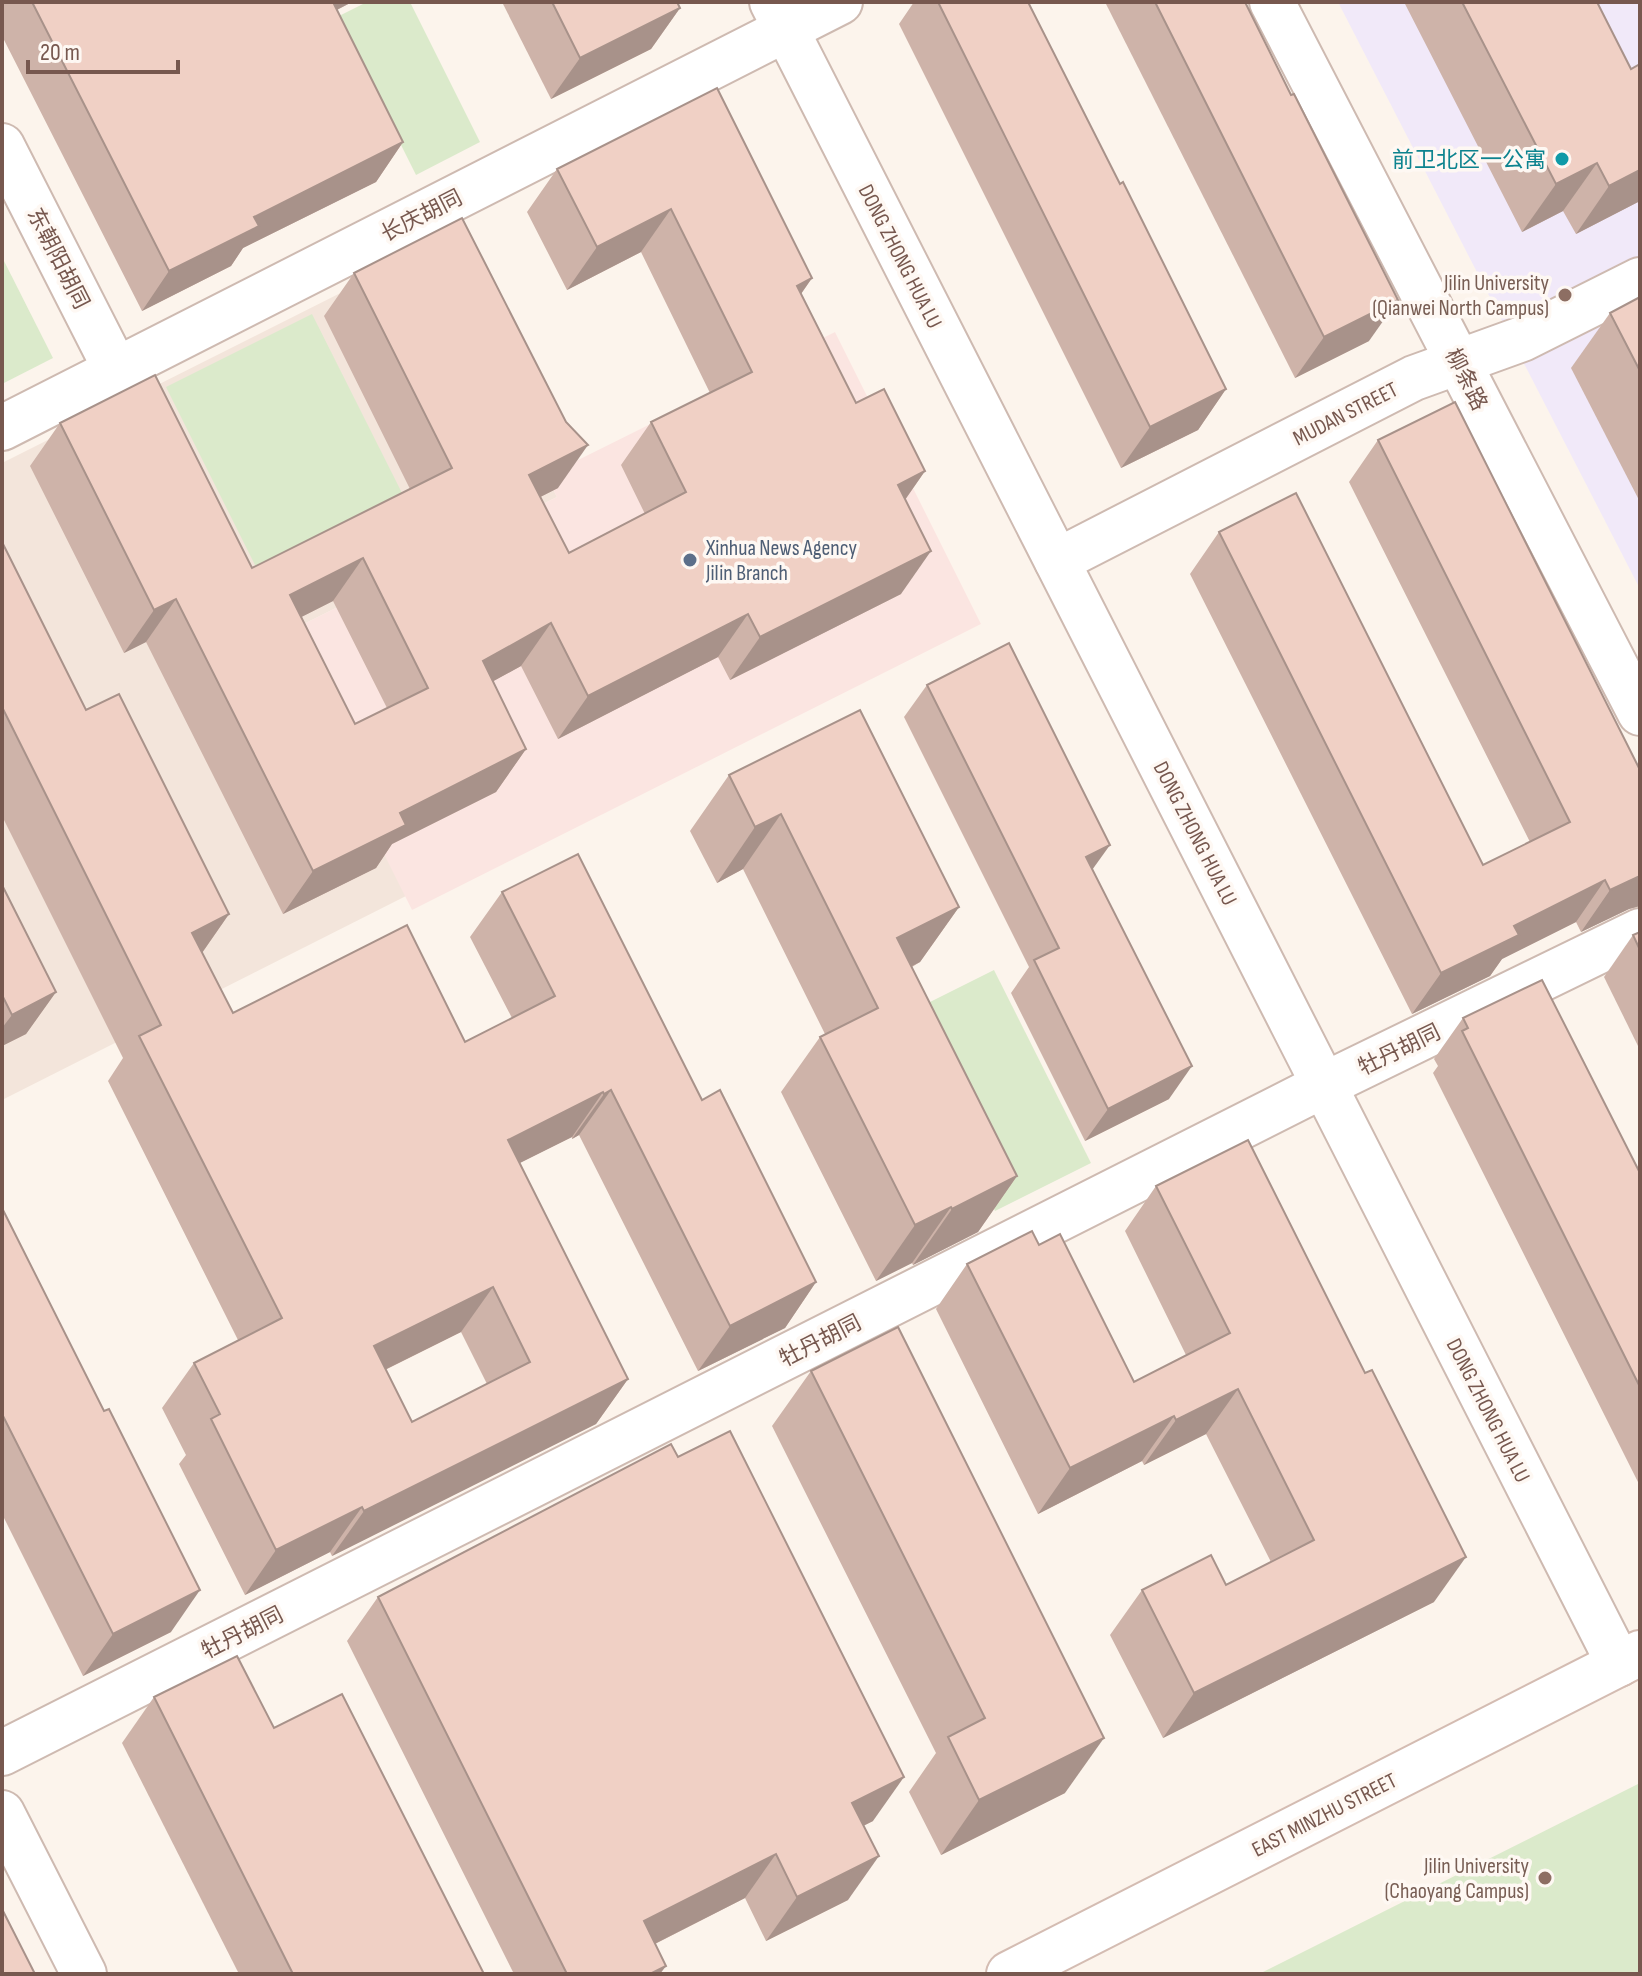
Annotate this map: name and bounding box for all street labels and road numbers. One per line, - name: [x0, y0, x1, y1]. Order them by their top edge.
- street label: DONG ZHONG HUA LU: [852, 180, 948, 333]
- street label: 长庆胡同: [376, 184, 467, 248]
- street label: 东朝阳胡同: [21, 204, 95, 314]
- street label: 柳条路: [1439, 344, 1493, 415]
- street label: MUDAN STREET: [1289, 376, 1403, 452]
- street label: DONG ZHONG HUA LU: [1147, 757, 1243, 910]
- street label: 牡丹胡同: [1354, 1019, 1445, 1082]
- street label: 牡丹胡同: [775, 1309, 866, 1373]
- street label: DONG ZHONG HUA LU: [1440, 1334, 1536, 1487]
- street label: 牡丹胡同: [197, 1601, 288, 1665]
- street label: EAST MINZHU STREET: [1248, 1767, 1402, 1863]

